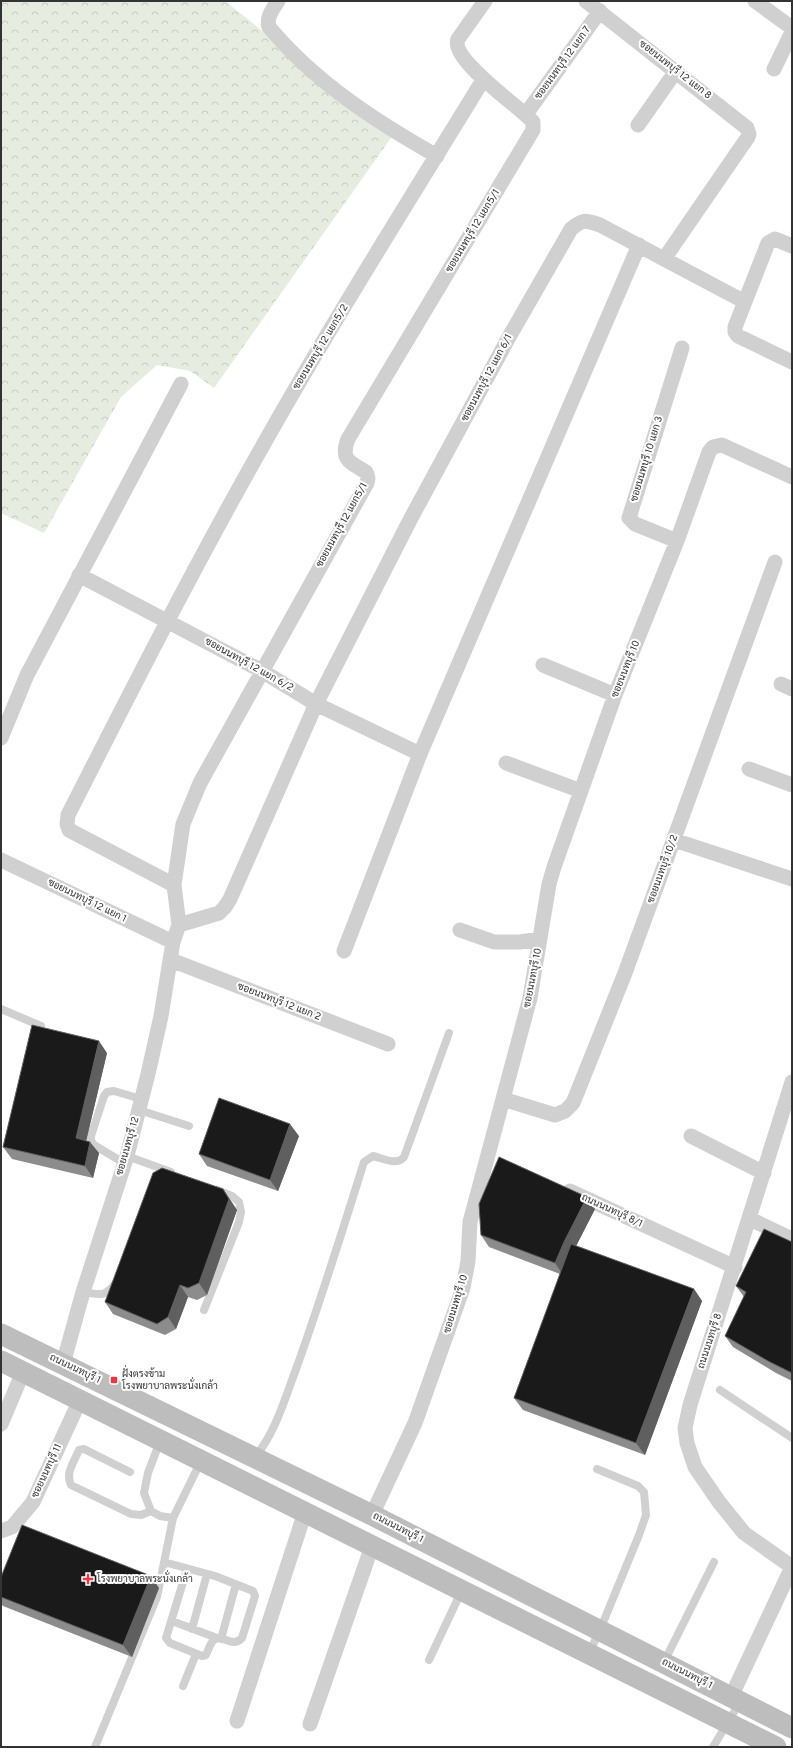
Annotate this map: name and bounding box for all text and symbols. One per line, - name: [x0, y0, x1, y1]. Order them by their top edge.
- street label: ซอยนนทบุรี 12 แยก 7: [531, 23, 594, 102]
- street label: ซอยนนทบุรี 12 แยก 8: [636, 37, 715, 102]
- street label: ซอยนนทบุรี 12 แยก5/1: [442, 186, 503, 275]
- street label: ซอยนนทบุรี 12 แยก5/2: [289, 301, 352, 392]
- street label: ซอยนนทบุรี 12 แยก 6/1: [458, 332, 516, 424]
- street label: ซอยนนทบุรี 10 แยก 3: [627, 414, 666, 503]
- street label: ซอยนนทบุรี 12 แยก5/1: [312, 480, 371, 570]
- street label: ซอยนนทบุรี 12 แยก 6/2: [202, 634, 296, 695]
- street label: ซอยนนทบุรี 10: [608, 638, 643, 700]
- street label: ซอยนนทบุรี 10/2: [644, 833, 681, 905]
- street label: ซอยนนทบุรี 12 แยก 1: [45, 875, 129, 926]
- street label: ซอยนนทบุรี 10: [520, 947, 545, 1009]
- street label: ซอยนนทบุรี 12 แยก 2: [235, 979, 323, 1024]
- street label: ซอยนนทบุรี 12: [112, 1115, 143, 1177]
- street label: ถนนนนทบุรี 8/1: [579, 1190, 645, 1231]
- street label: ซอยนนทบุรี 10: [440, 1273, 471, 1335]
- street label: ถนนนนทบุรี 8: [694, 1311, 725, 1370]
- street label: ถนนนนทบุรี 1: [47, 1350, 103, 1387]
- place label: ฝั่งตรงข้าม โรงพยาบาลพระนั่งเกล้า: [121, 1365, 218, 1393]
- marker: ฝั่งตรงข้าม โรงพยาบาลพระนั่งเกล้า: [109, 1375, 119, 1385]
- street label: ซอยนนทบุรี 11: [28, 1441, 65, 1500]
- street label: ถนนนนทบุรี 1: [370, 1509, 426, 1546]
- place label: โรงพยาบาลพระนั่งเกล้า: [96, 1570, 193, 1586]
- marker: โรงพยาบาลพระนั่งเกล้า: [82, 1573, 94, 1585]
- street label: ถนนนนทบุรี 1: [659, 1655, 715, 1692]

